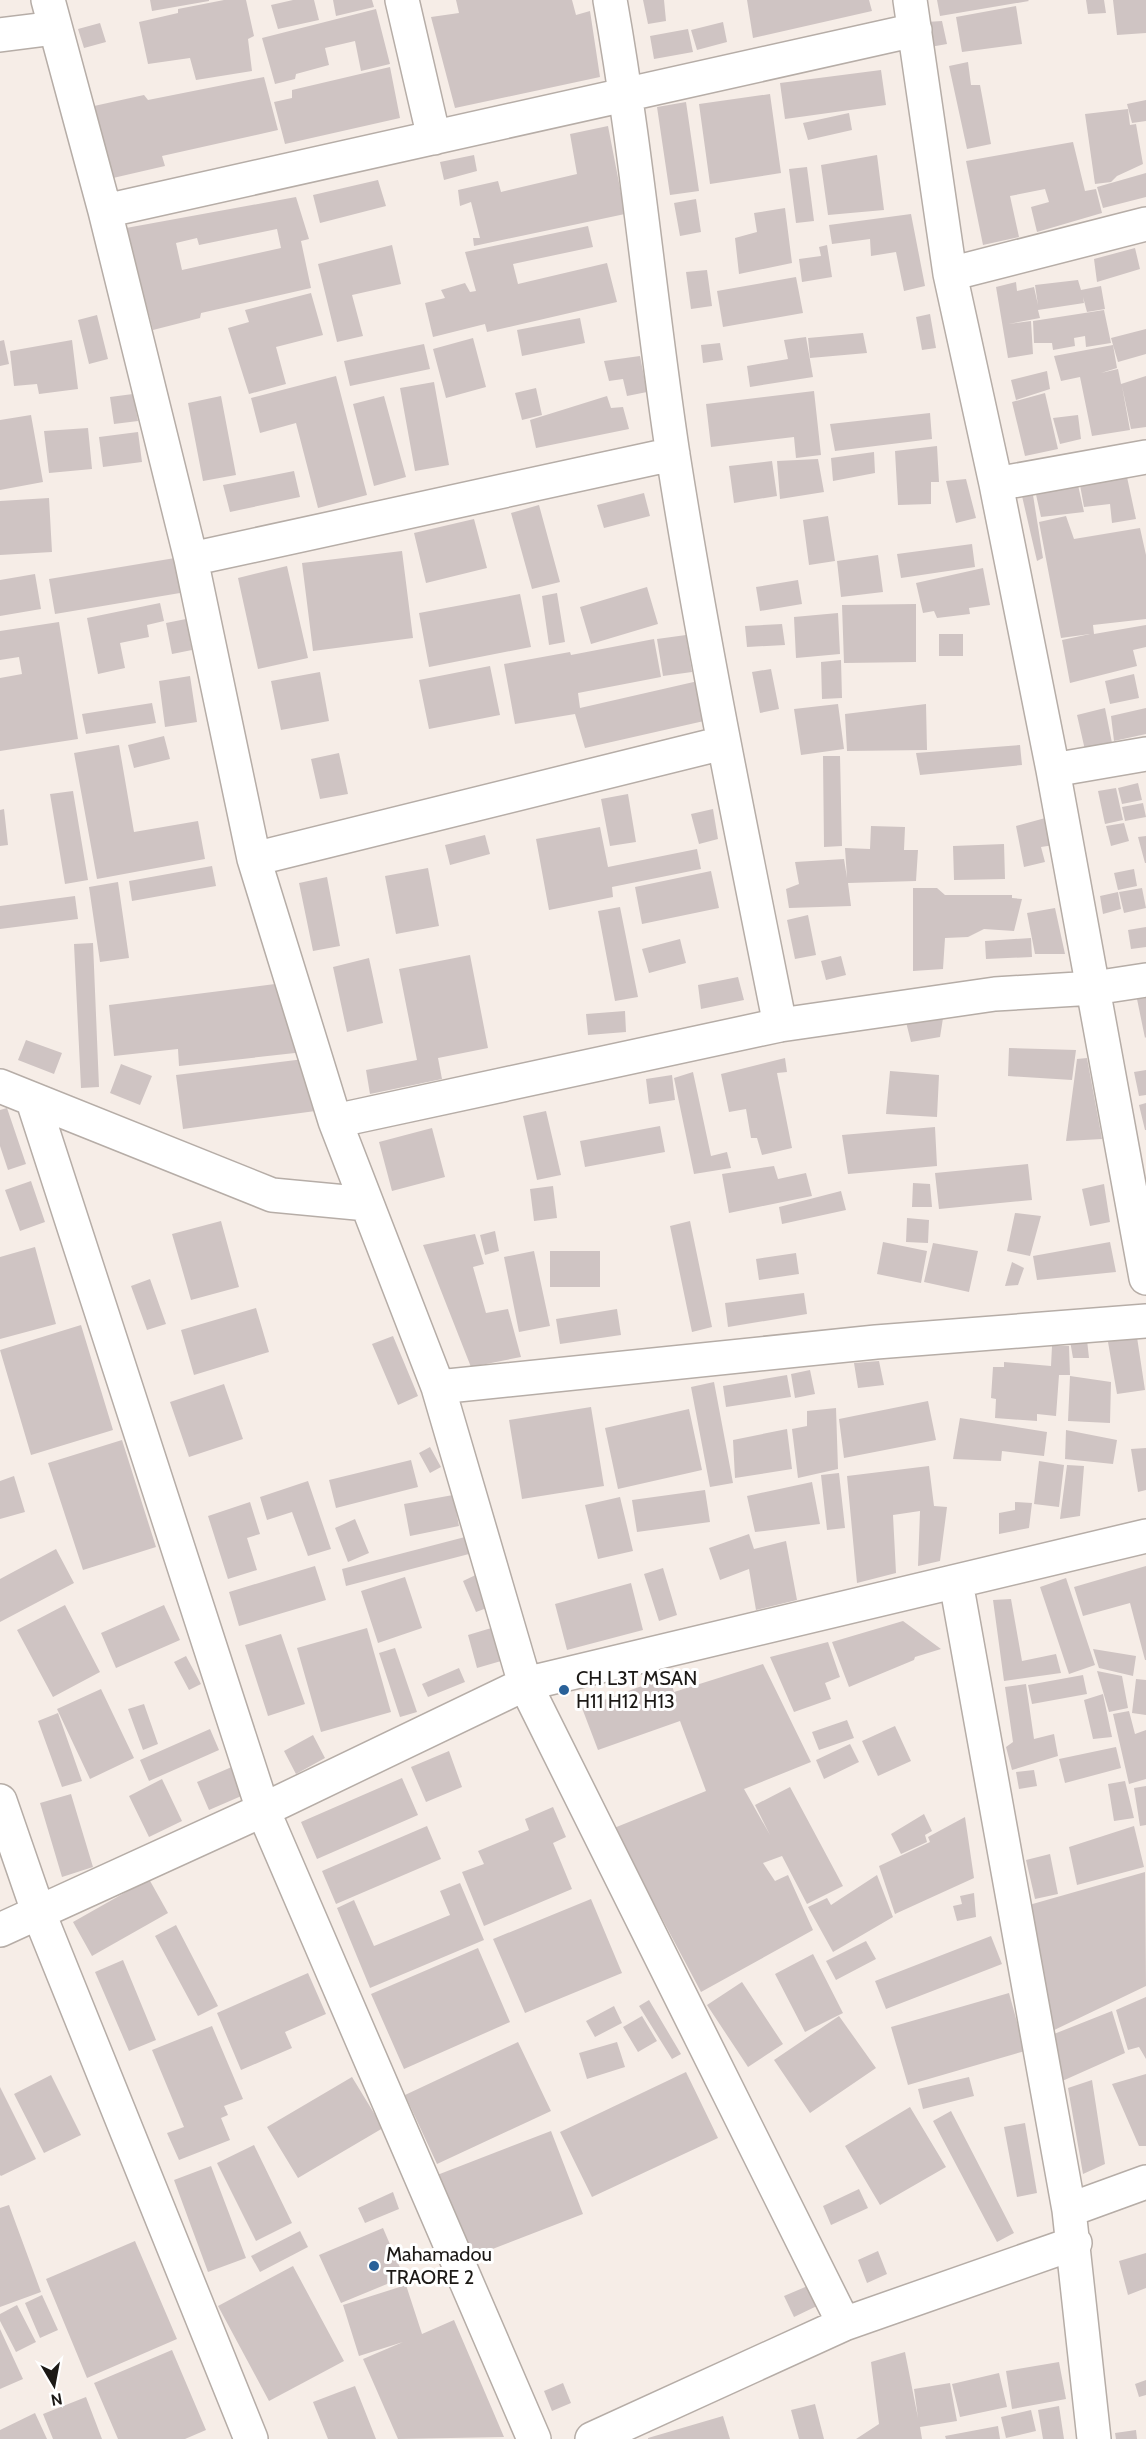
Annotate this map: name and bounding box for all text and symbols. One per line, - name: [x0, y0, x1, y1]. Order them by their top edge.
- place label: CH L3T MSAN H11 H12 H13: [576, 1666, 697, 1713]
- marker: CH L3T MSAN H11 H12 H13: [557, 1683, 571, 1697]
- place label: Mahamadou TRAORE 2: [386, 2242, 492, 2289]
- marker: Mahamadou TRAORE 2: [367, 2259, 381, 2273]
- north arrow: [24, 2355, 84, 2415]
- text: N: [49, 2389, 64, 2410]

